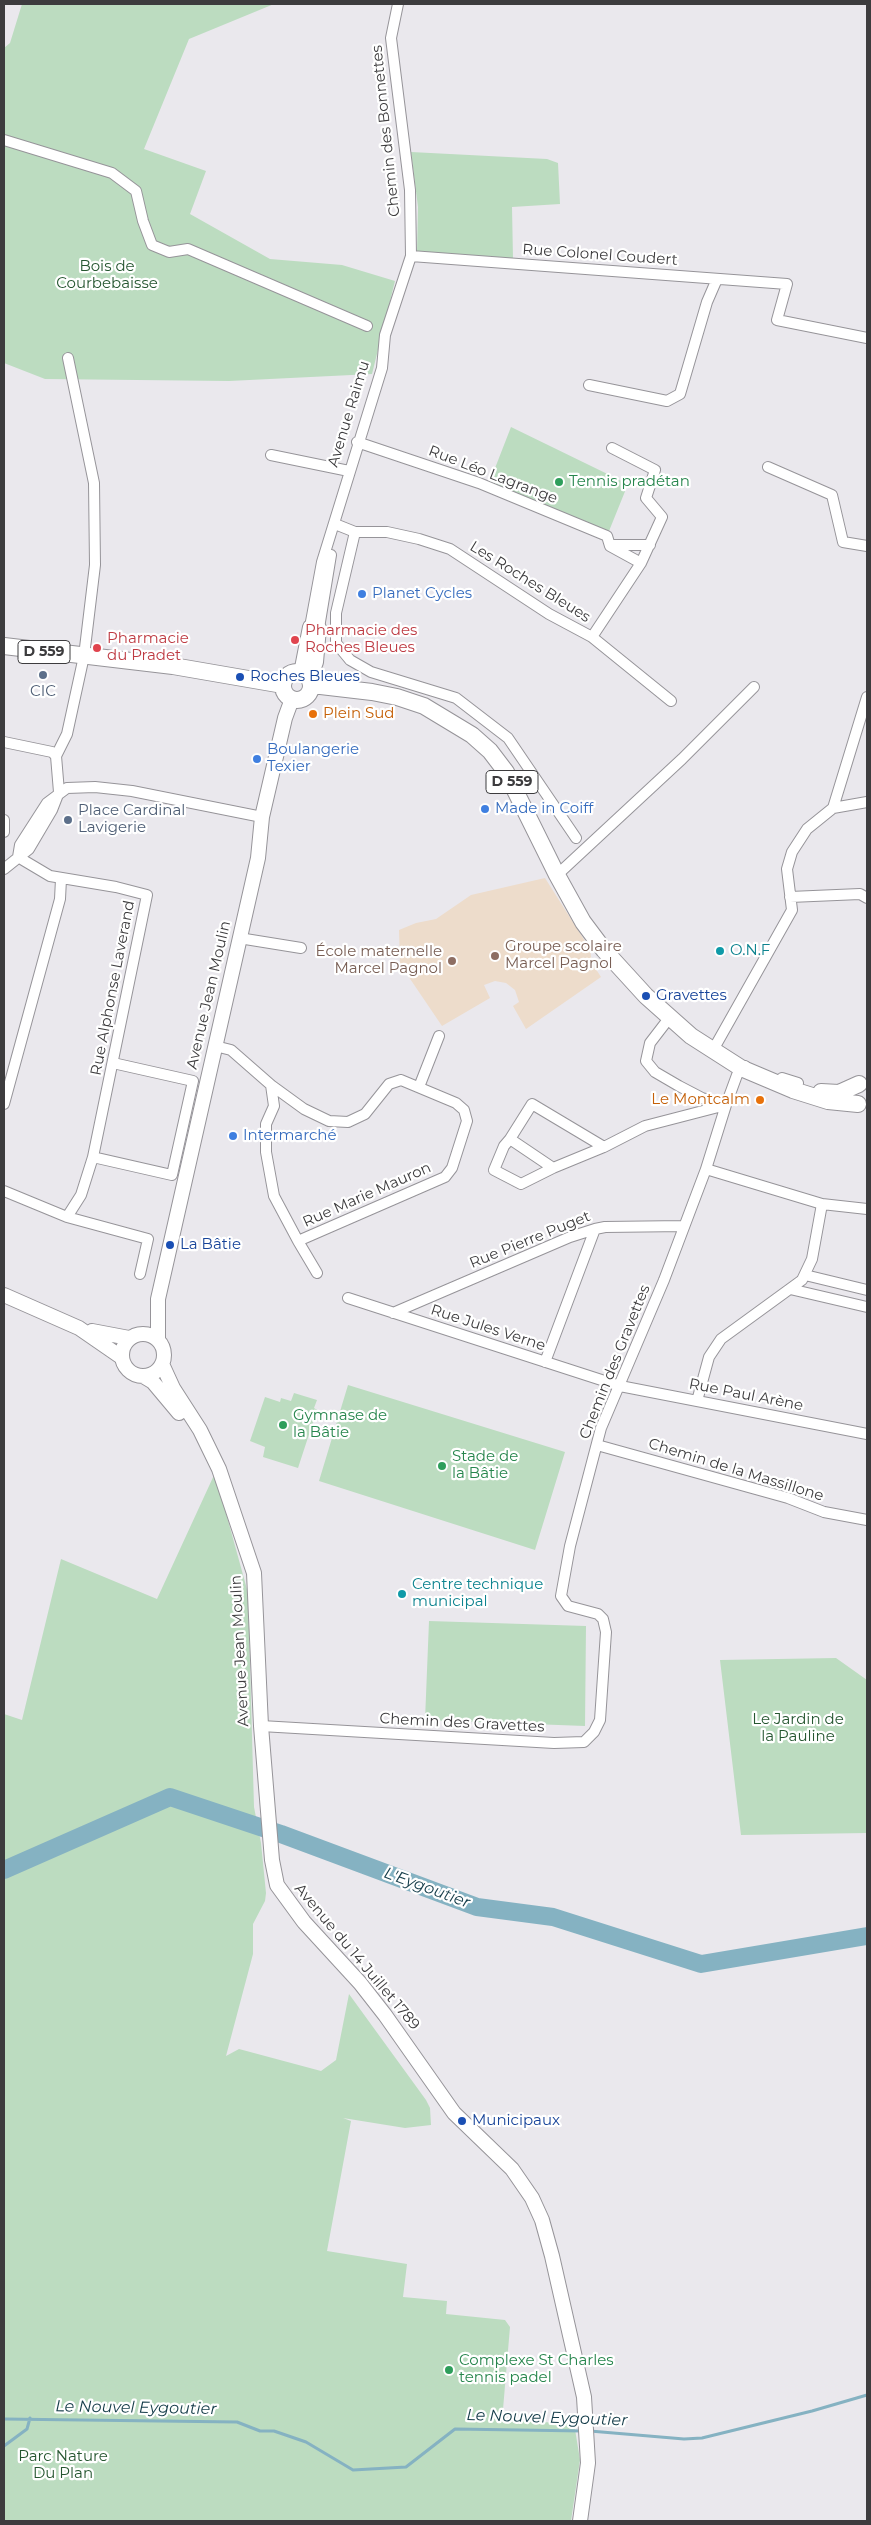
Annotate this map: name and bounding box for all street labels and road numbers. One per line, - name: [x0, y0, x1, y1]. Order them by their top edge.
- street label: Chemin des Bonnettes: [368, 44, 404, 218]
- street label: Rue Colonel Coudert: [522, 241, 678, 269]
- street label: Avenue Raimu: [324, 359, 374, 469]
- street label: Rue Léo Lagrange: [426, 442, 560, 508]
- street label: Les Roches Bleues: [466, 538, 594, 626]
- road number: D 559: [18, 640, 70, 664]
- road number: D 559: [486, 770, 538, 794]
- street label: Rue Alphonse Laverand: [87, 899, 139, 1077]
- street label: Avenue Jean Moulin: [183, 919, 235, 1071]
- street label: Rue Marie Mauron: [300, 1159, 434, 1231]
- street label: Rue Pierre Puget: [467, 1208, 593, 1272]
- street label: Chemin des Gravettes: [576, 1282, 654, 1442]
- street label: Rue Jules Verne: [428, 1301, 548, 1355]
- street label: Rue Paul Arène: [687, 1375, 805, 1415]
- street label: Chemin de la Massillone: [646, 1435, 826, 1505]
- street label: Avenue Jean Moulin: [227, 1575, 253, 1727]
- street label: Chemin des Gravettes: [379, 1710, 545, 1736]
- street label: Avenue du 14 Juillet 1789: [291, 1880, 423, 2034]

